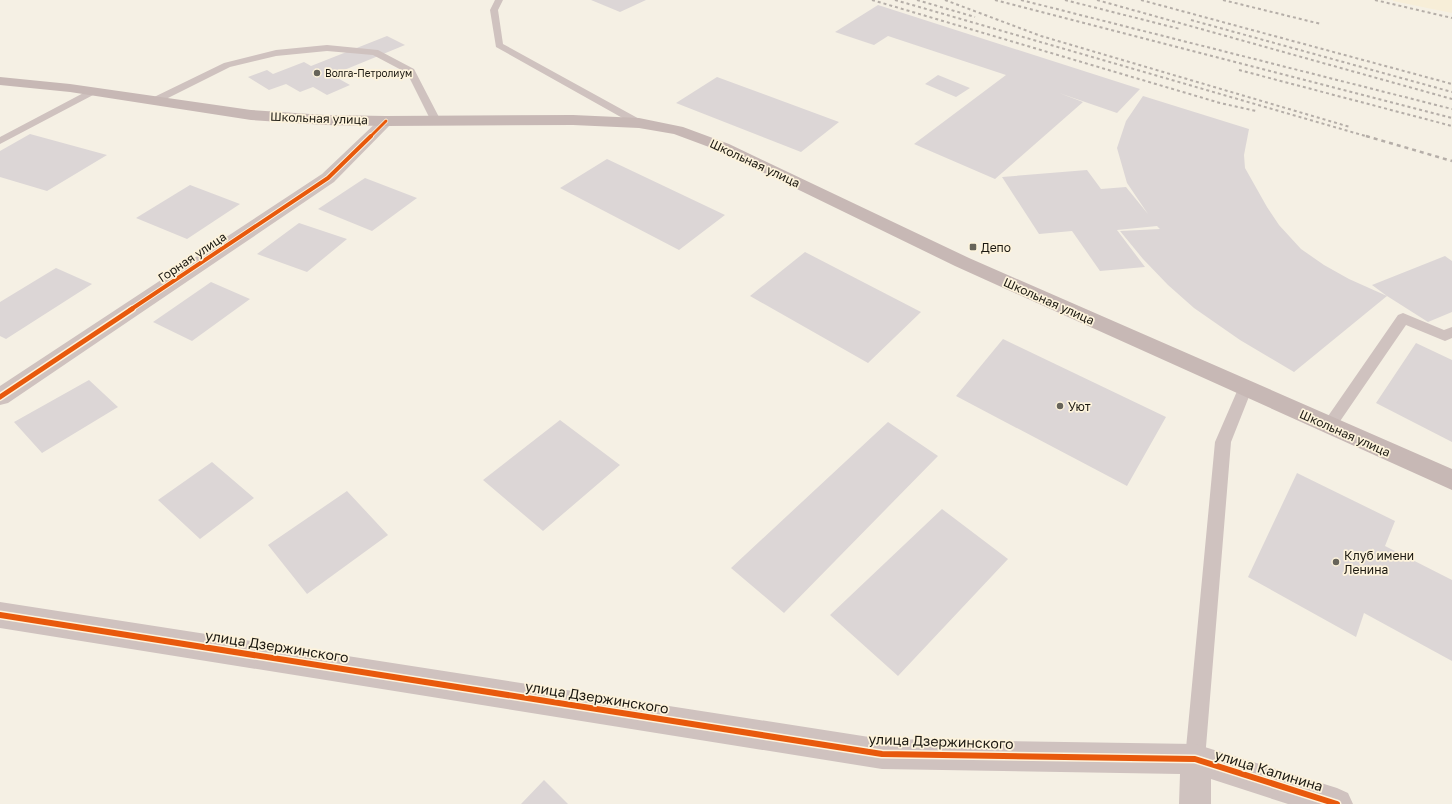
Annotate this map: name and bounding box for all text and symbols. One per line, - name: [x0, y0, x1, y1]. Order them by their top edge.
- place label: Волга-Петролиум: [325, 67, 412, 79]
- marker: Волга-Петролиум: [312, 68, 322, 78]
- street label: Школьная улица: [270, 109, 368, 127]
- street label: Школьная улица: [708, 136, 802, 190]
- street label: Горная улица: [155, 229, 229, 285]
- place label: Депо: [981, 240, 1011, 255]
- marker: Депо: [968, 242, 978, 252]
- street label: Школьная улица: [1001, 274, 1097, 328]
- place label: Уют: [1068, 399, 1091, 414]
- marker: Уют: [1055, 401, 1065, 411]
- street label: Школьная улица: [1297, 406, 1393, 460]
- place label: Клуб имени Ленина: [1344, 548, 1414, 577]
- marker: Клуб имени Ленина: [1331, 557, 1341, 567]
- street label: улица Дзержинского: [204, 626, 350, 666]
- street label: улица Дзержинского: [524, 677, 670, 717]
- street label: улица Дзержинского: [868, 730, 1014, 752]
- street label: улица Калинина: [1213, 745, 1325, 795]

